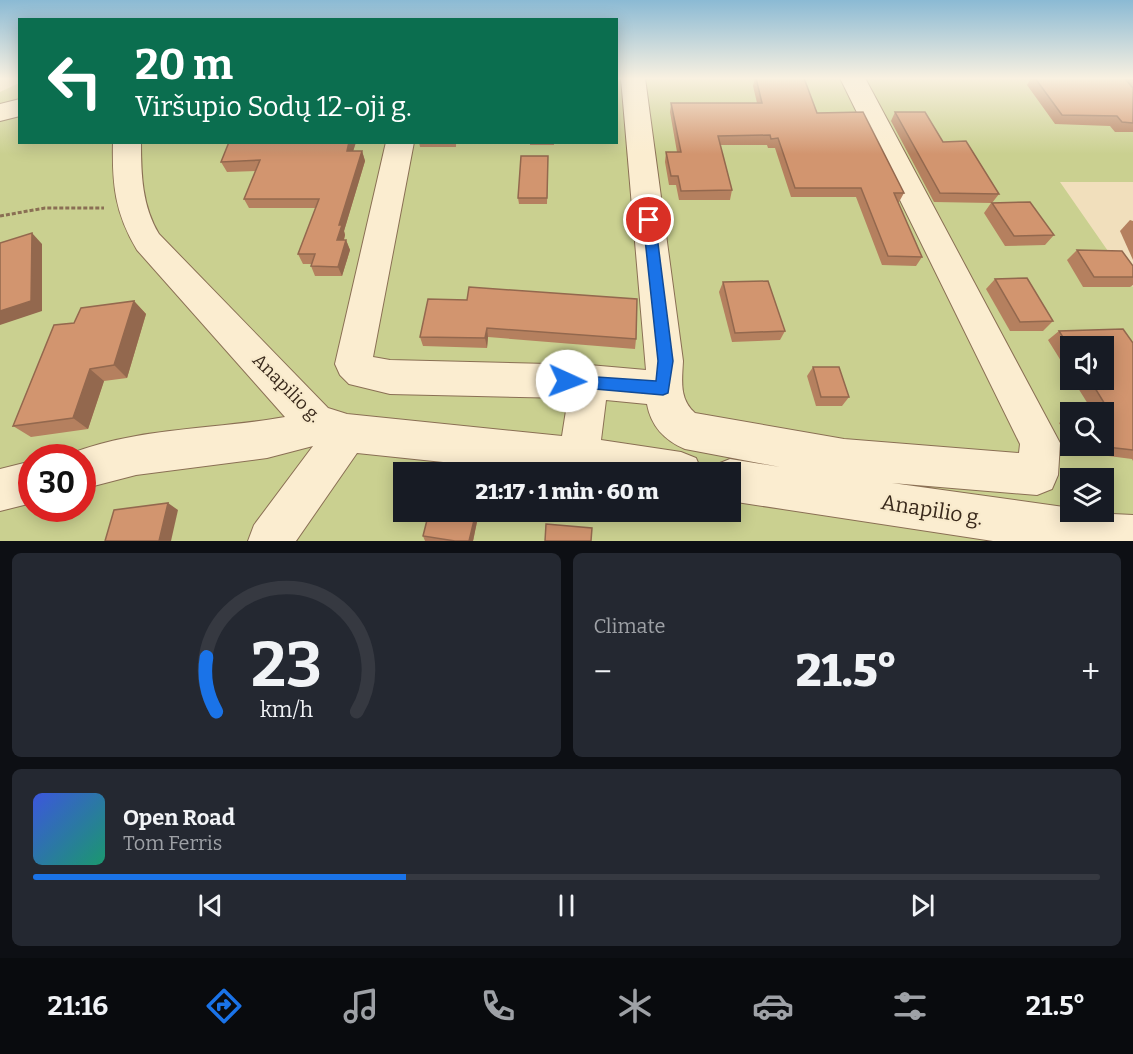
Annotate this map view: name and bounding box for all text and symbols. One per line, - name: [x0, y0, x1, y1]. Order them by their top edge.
- text: 20 m: [135, 40, 233, 90]
- icon: left: [36, 42, 114, 120]
- text: Viršupio Sodų 12-oji g.: [135, 91, 412, 123]
- pin: [623, 194, 674, 245]
- icon: arrive: [632, 203, 665, 236]
- map controls: [1060, 336, 1114, 522]
- button: sound: [1060, 336, 1114, 390]
- street label: Anapilio g.: [248, 349, 326, 427]
- position arrow: [535, 349, 599, 413]
- button: search: [1060, 402, 1114, 456]
- speed limit sign: 30: [18, 444, 96, 522]
- button: layers: [1060, 468, 1114, 522]
- text: 21:17 · 1 min · 60 m: [476, 478, 658, 505]
- street label: Anapilio g.: [879, 489, 985, 531]
- text: Climate: [594, 614, 665, 638]
- text: 23: [251, 628, 322, 703]
- text: 21.5°: [796, 644, 897, 698]
- text: −: [594, 652, 612, 692]
- text: +: [1081, 652, 1100, 692]
- text: km/h: [260, 697, 313, 723]
- text: Open Road: [123, 804, 235, 831]
- text: Tom Ferris: [123, 831, 222, 855]
- icon: previous: [194, 889, 227, 922]
- icon: pause: [550, 889, 583, 922]
- icon: next: [906, 889, 939, 922]
- icon: directions: [203, 985, 245, 1027]
- icon: music: [340, 985, 382, 1027]
- icon: phone: [477, 985, 519, 1027]
- icon: climate: [614, 985, 656, 1027]
- icon: car: [752, 985, 794, 1027]
- icon: filters: [889, 985, 931, 1027]
- text: 21:16: [48, 990, 108, 1022]
- text: 21.5°: [1026, 990, 1085, 1022]

